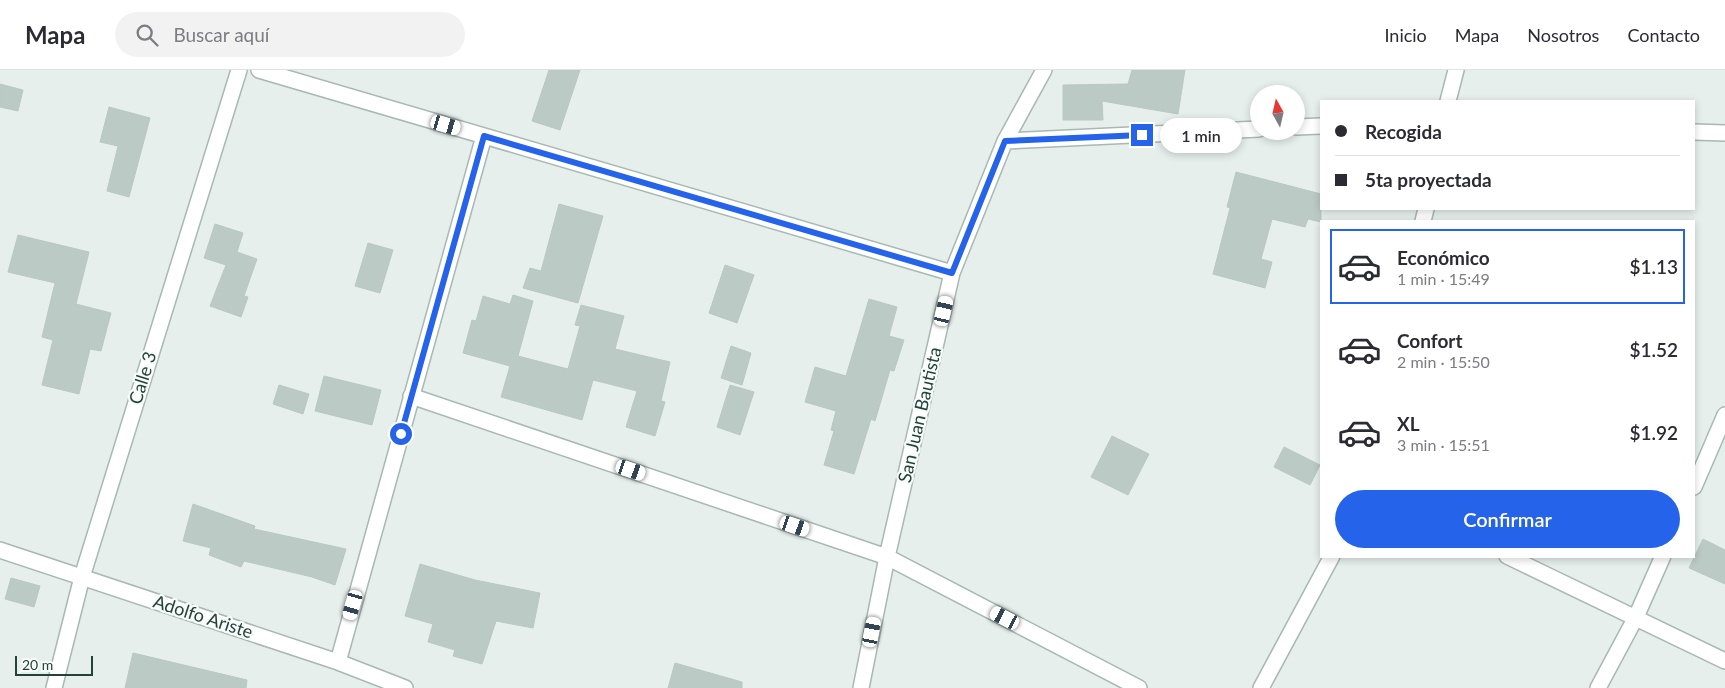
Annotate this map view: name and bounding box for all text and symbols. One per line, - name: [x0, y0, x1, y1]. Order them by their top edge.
- search box: [115, 12, 465, 57]
- text: Mapa: [25, 20, 85, 49]
- icon: search: [133, 21, 161, 49]
- text: Buscar aquí: [173, 23, 269, 46]
- text: Inicio: [1384, 24, 1427, 46]
- text: Mapa: [1455, 24, 1499, 46]
- text: Nosotros: [1527, 24, 1599, 46]
- text: Contacto: [1627, 24, 1700, 46]
- north arrow: [1250, 85, 1305, 140]
- map controls: [1250, 85, 1305, 140]
- car: [429, 114, 462, 136]
- callout: 1 min: [1160, 118, 1242, 152]
- text: Recogida: [1365, 120, 1442, 143]
- route end: [1131, 124, 1153, 146]
- text: 1 min: [1181, 126, 1221, 145]
- text: 5ta proyectada: [1365, 168, 1492, 191]
- icon: car: [1337, 244, 1382, 289]
- text: Económico: [1397, 246, 1490, 269]
- text: $1.13: [1629, 255, 1678, 278]
- text: 1 min · 15:49: [1397, 269, 1490, 288]
- car: [933, 295, 954, 327]
- icon: car: [1337, 327, 1382, 372]
- text: Confort: [1397, 329, 1462, 352]
- text: $1.52: [1629, 338, 1678, 361]
- street label: San Juan Bautista: [893, 345, 945, 485]
- street label: Calle 3: [124, 349, 160, 407]
- text: 2 min · 15:50: [1397, 352, 1490, 371]
- icon: car: [1337, 410, 1382, 455]
- text: XL: [1397, 412, 1420, 435]
- text: $1.92: [1629, 421, 1678, 444]
- route start: [390, 423, 412, 445]
- text: 3 min · 15:51: [1397, 435, 1490, 454]
- car: [614, 458, 647, 482]
- button: Confirmar: [1335, 490, 1680, 548]
- car: [778, 514, 811, 538]
- car: [341, 589, 364, 621]
- street label: Adolfo Ariste: [151, 590, 256, 642]
- car: [988, 605, 1021, 631]
- car: [861, 616, 882, 648]
- scale bar: [15, 653, 92, 676]
- text: 20 m: [22, 656, 53, 673]

